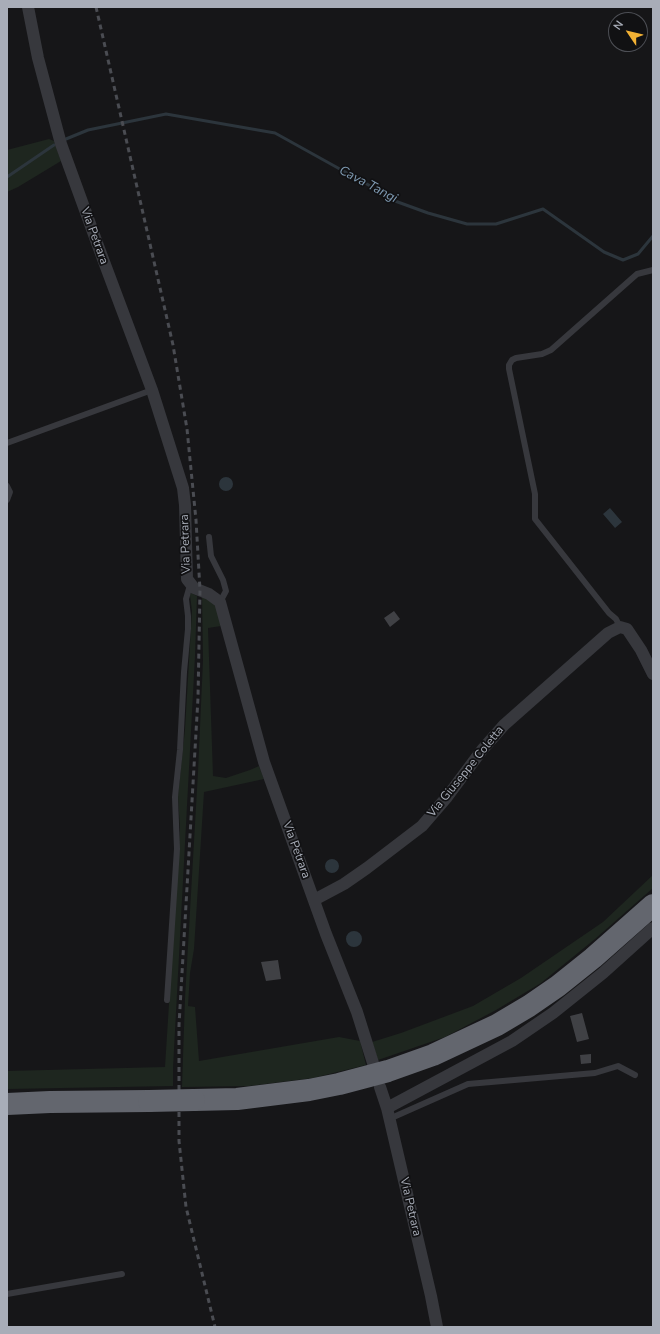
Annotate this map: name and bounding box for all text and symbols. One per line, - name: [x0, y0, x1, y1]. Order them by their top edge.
- north arrow: [608, 12, 648, 52]
- text: N: [610, 18, 627, 33]
- water label: Cava Tangi: [336, 163, 400, 207]
- street label: Via Petrara: [77, 206, 111, 266]
- street label: Via Petrara: [178, 514, 194, 574]
- street label: Via Giuseppe Coletta: [425, 724, 507, 820]
- street label: Via Petrara: [279, 820, 313, 880]
- street label: Via Petrara: [396, 1176, 424, 1238]

